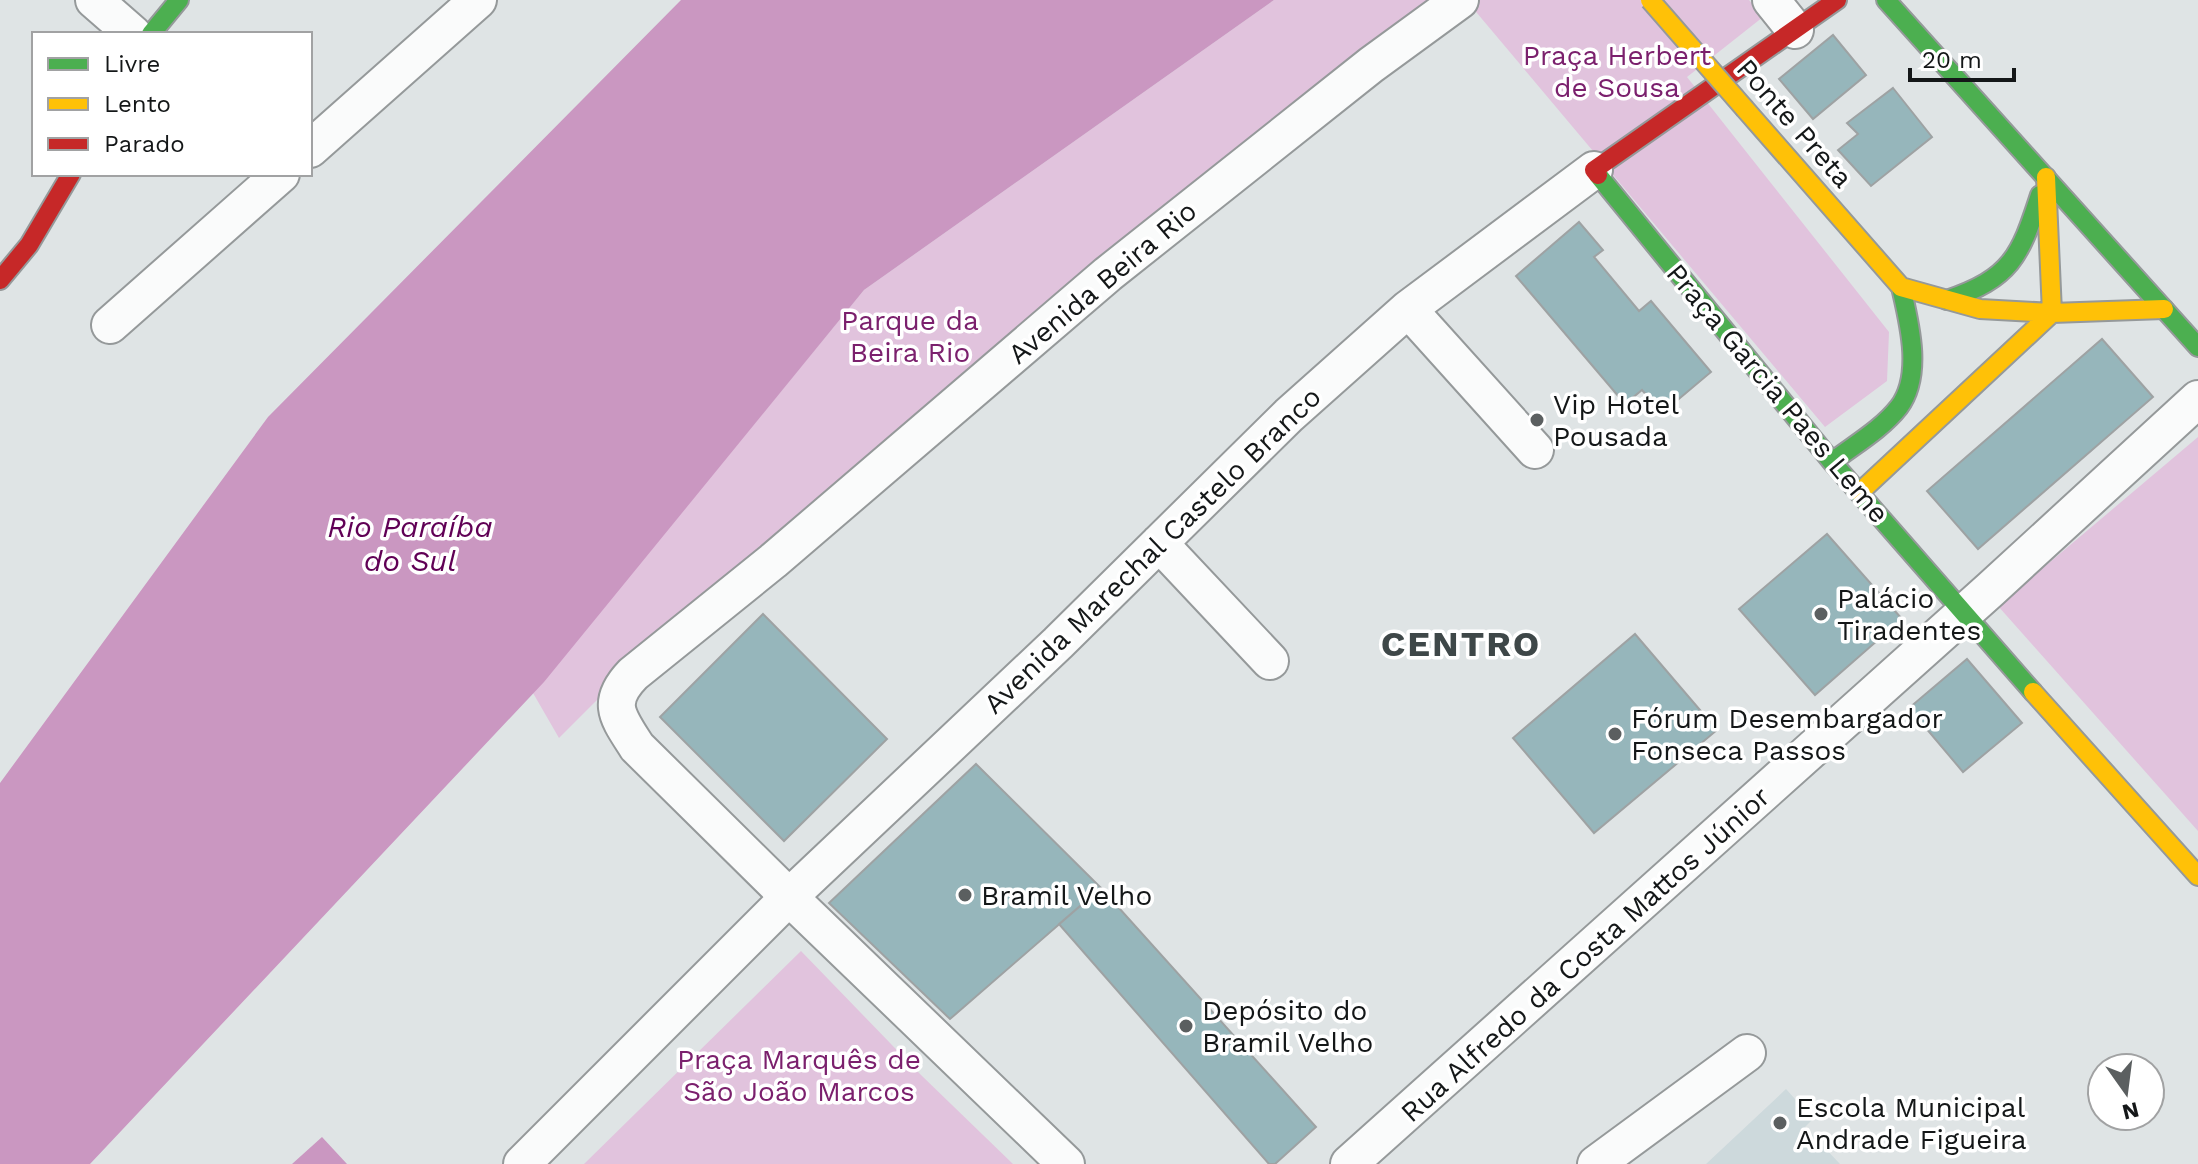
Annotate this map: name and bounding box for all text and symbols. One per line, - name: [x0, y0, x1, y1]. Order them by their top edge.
- legend: [32, 32, 312, 176]
- scale bar: [1910, 32, 2014, 82]
- park label: Praça Herbert de Sousa: [1523, 39, 1711, 104]
- text: 20 m: [1922, 46, 1982, 74]
- text: Livre: [104, 50, 160, 78]
- street label: Ponte Preta: [1730, 52, 1860, 194]
- text: Lento: [104, 90, 171, 118]
- text: Parado: [104, 130, 185, 158]
- street label: Avenida Beira Rio: [1001, 194, 1203, 371]
- street label: Praça Garcia Paes Leme: [1660, 257, 1896, 530]
- park label: Parque da Beira Rio: [841, 304, 979, 369]
- street label: Avenida Marechal Castelo Branco: [977, 380, 1328, 721]
- place label: Vip Hotel Pousada: [1553, 388, 1679, 453]
- marker: Vip Hotel Pousada: [1528, 411, 1546, 429]
- water label: Rio Paraíba do Sul: [327, 509, 493, 578]
- place label: Palácio Tiradentes: [1837, 582, 1981, 647]
- marker: Palácio Tiradentes: [1812, 605, 1830, 623]
- district label: CENTRO: [1381, 623, 1541, 665]
- place label: Fórum Desembargador Fonseca Passos: [1631, 702, 1943, 767]
- marker: Fórum Desembargador Fonseca Passos: [1606, 725, 1624, 743]
- street label: Rua Alfredo da Costa Mattos Júnior: [1394, 780, 1777, 1129]
- place label: Bramil Velho: [981, 879, 1152, 912]
- marker: Bramil Velho: [956, 886, 974, 904]
- place label: Depósito do Bramil Velho: [1202, 994, 1373, 1059]
- marker: Depósito do Bramil Velho: [1177, 1017, 1195, 1035]
- park label: Praça Marquês de São João Marcos: [677, 1043, 921, 1108]
- north arrow: [2086, 1052, 2166, 1132]
- place label: Escola Municipal Andrade Figueira: [1796, 1091, 2027, 1156]
- text: N: [2120, 1097, 2142, 1125]
- marker: Escola Municipal Andrade Figueira: [1771, 1114, 1789, 1132]

